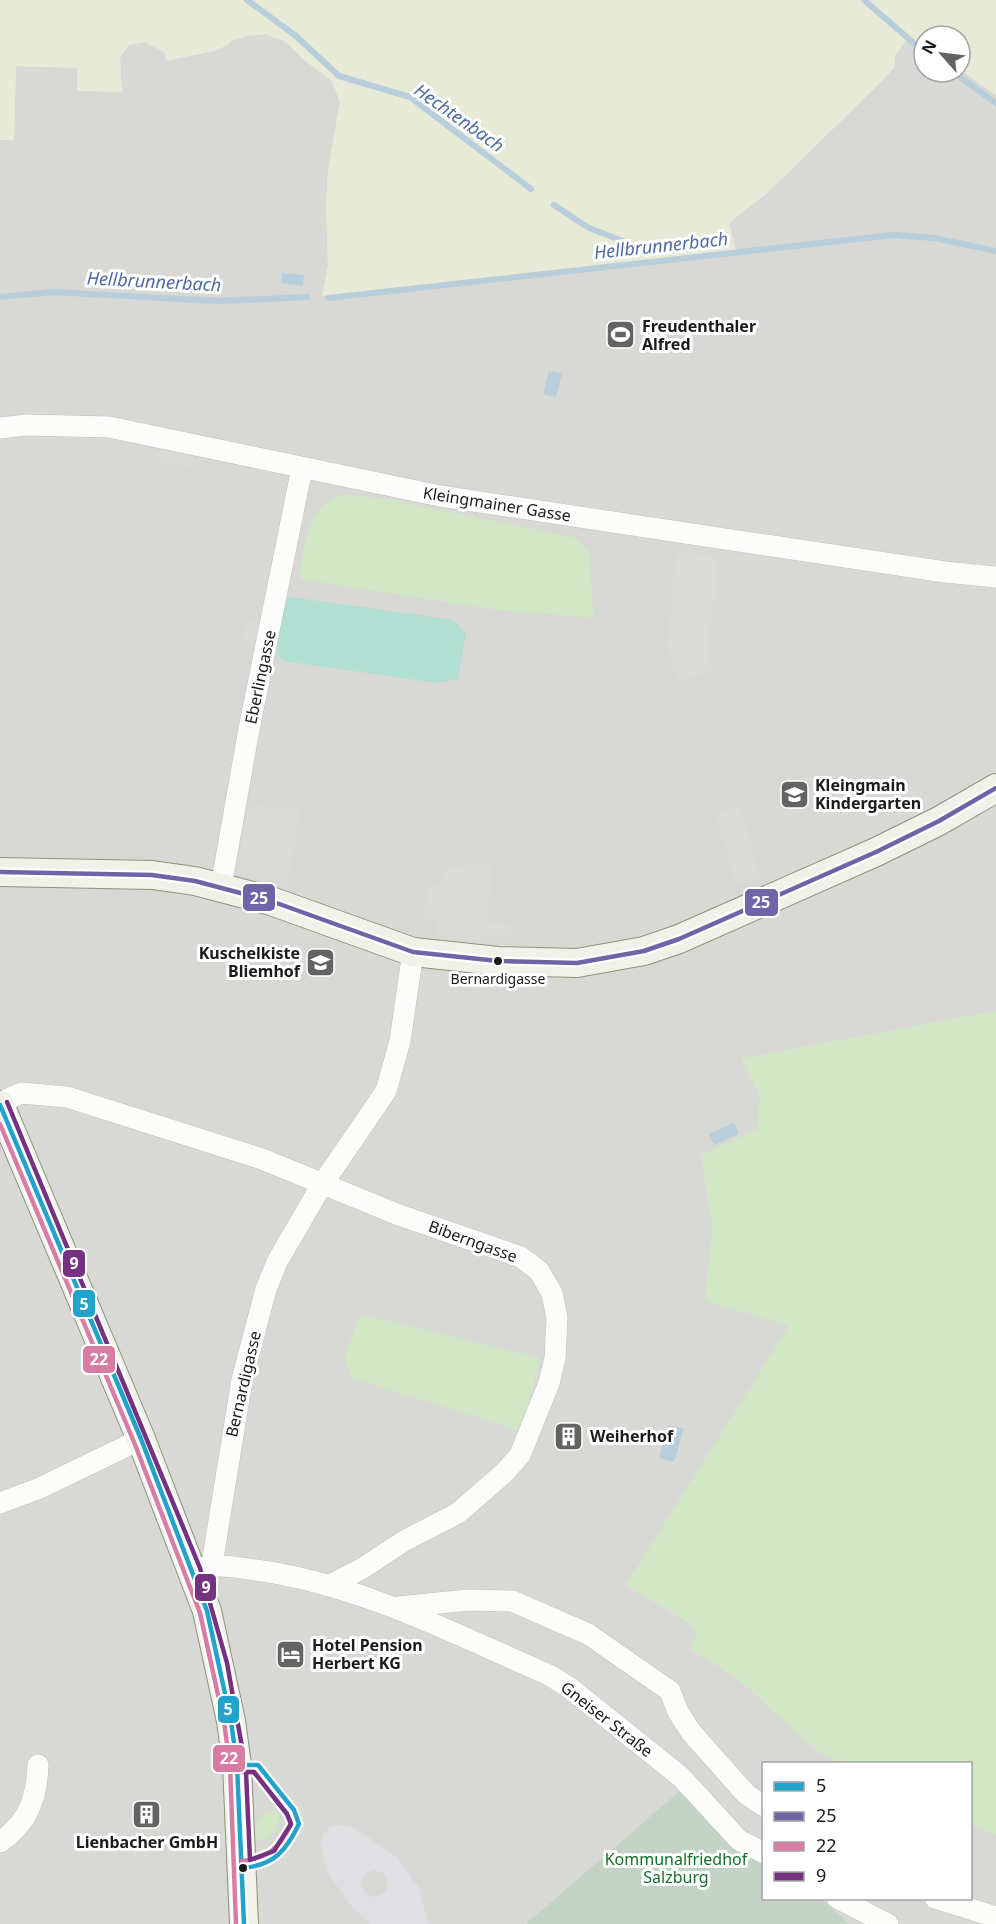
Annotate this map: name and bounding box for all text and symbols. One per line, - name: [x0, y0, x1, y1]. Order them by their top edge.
- north arrow: [912, 24, 972, 84]
- text: N: [916, 36, 942, 58]
- water label: Hechtenbach: [410, 77, 509, 157]
- water label: Hellbrunnerbach: [593, 226, 729, 264]
- water label: Hellbrunnerbach: [86, 265, 222, 297]
- place label: Freudenthaler Alfred: [642, 315, 756, 355]
- sports icon: Freudenthaler Alfred: [605, 319, 637, 351]
- street label: Kleingmainer Gasse: [421, 481, 573, 527]
- street label: Eberlingasse: [239, 628, 281, 726]
- place label: Kleingmain Kindergarten: [815, 774, 921, 814]
- school or university icon: Kleingmain Kindergarten: [778, 778, 810, 810]
- line badge: 25: [242, 883, 276, 912]
- text: 25: [250, 887, 268, 909]
- line badge: 25: [744, 888, 779, 917]
- text: 25: [752, 891, 770, 913]
- place label: Kuschelkiste Bliemhof: [199, 942, 301, 982]
- school or university icon: Kuschelkiste Bliemhof: [305, 946, 337, 978]
- marker: Bernardigasse: [492, 955, 504, 967]
- place label: Bernardigasse: [451, 969, 545, 988]
- street label: Biberngasse: [426, 1215, 520, 1267]
- line badge: 9: [62, 1249, 86, 1278]
- text: 9: [69, 1252, 79, 1274]
- line badge: 5: [72, 1289, 96, 1318]
- text: 5: [79, 1293, 89, 1315]
- street label: Bernardigasse: [220, 1329, 266, 1439]
- line badge: 22: [82, 1345, 116, 1374]
- text: 22: [90, 1348, 108, 1370]
- building icon: Weiherhof: [553, 1420, 585, 1452]
- place label: Weiherhof: [590, 1425, 674, 1447]
- line badge: 9: [194, 1573, 217, 1602]
- text: 9: [201, 1576, 211, 1598]
- place label: Hotel Pension Herbert KG: [312, 1634, 423, 1674]
- hotel icon: Hotel Pension Herbert KG: [275, 1638, 307, 1670]
- street label: Gneiser Straße: [556, 1676, 658, 1762]
- line badge: 5: [217, 1695, 240, 1724]
- text: 5: [223, 1698, 233, 1720]
- line badge: 22: [212, 1744, 246, 1773]
- text: 22: [220, 1747, 238, 1769]
- legend: [762, 1762, 972, 1900]
- text: 5: [816, 1773, 826, 1797]
- building icon: Lienbacher GmbH: [131, 1798, 163, 1830]
- text: 25: [816, 1803, 837, 1827]
- place label: Lienbacher GmbH: [76, 1831, 218, 1853]
- text: 22: [816, 1833, 837, 1857]
- park label: Kommunalfriedhof Salzburg: [605, 1848, 749, 1888]
- unlabelled marker: [237, 1862, 249, 1874]
- text: 9: [816, 1863, 826, 1887]

